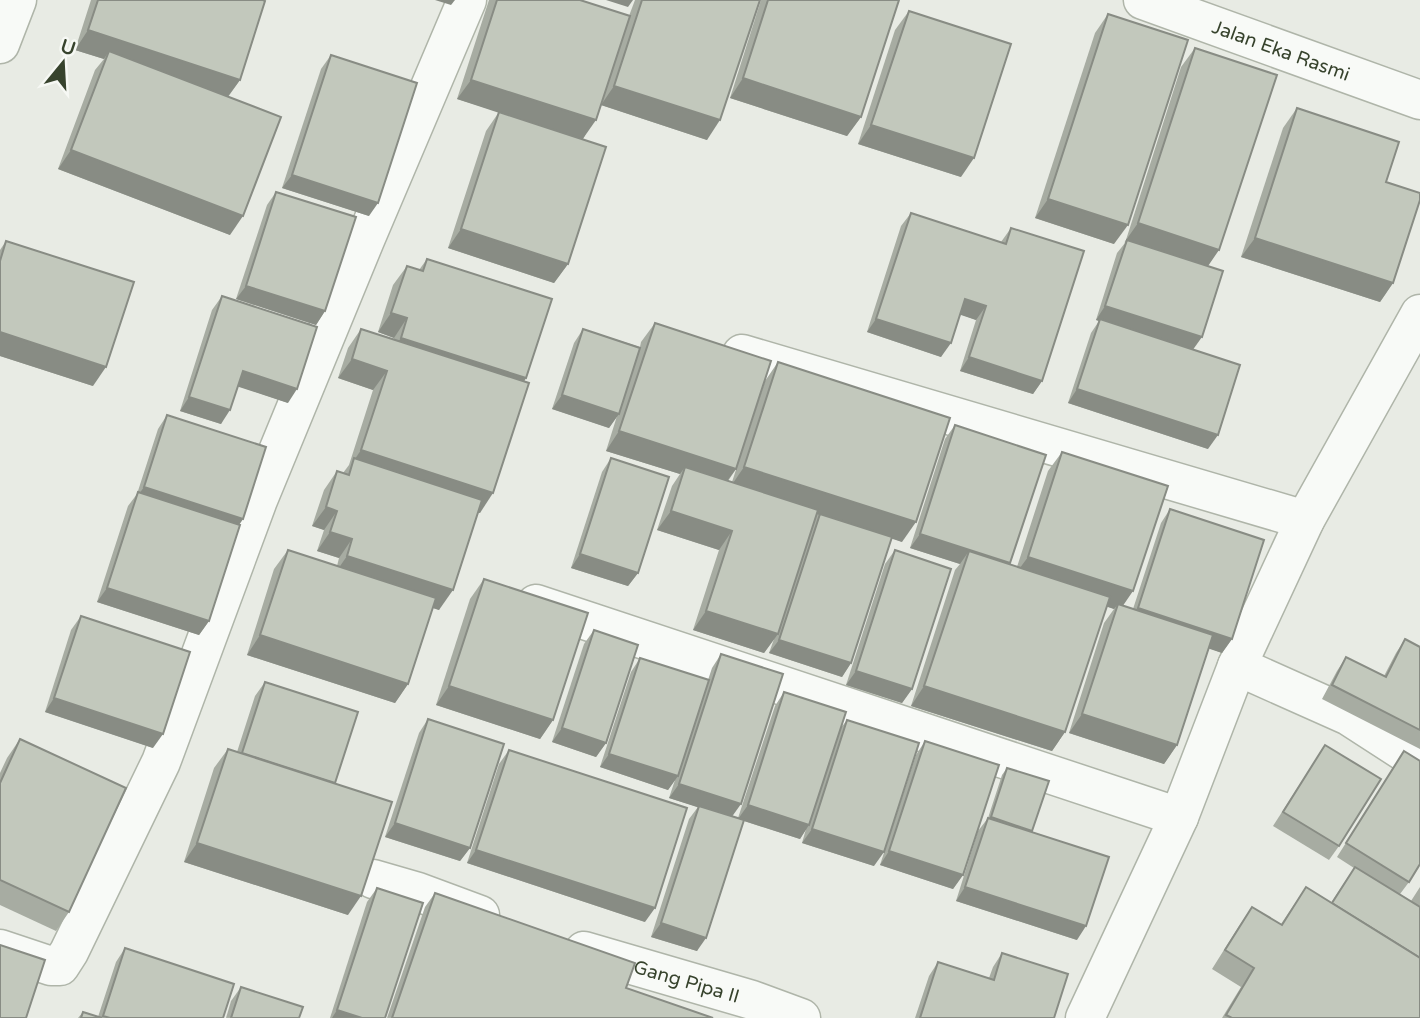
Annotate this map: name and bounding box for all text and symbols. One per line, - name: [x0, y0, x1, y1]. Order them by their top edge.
- street label: Jalan Eka Rasmi: [1209, 16, 1353, 86]
- north arrow: [28, 28, 98, 98]
- text: U: [58, 35, 78, 60]
- street label: Gang Pipa II: [631, 956, 742, 1008]

